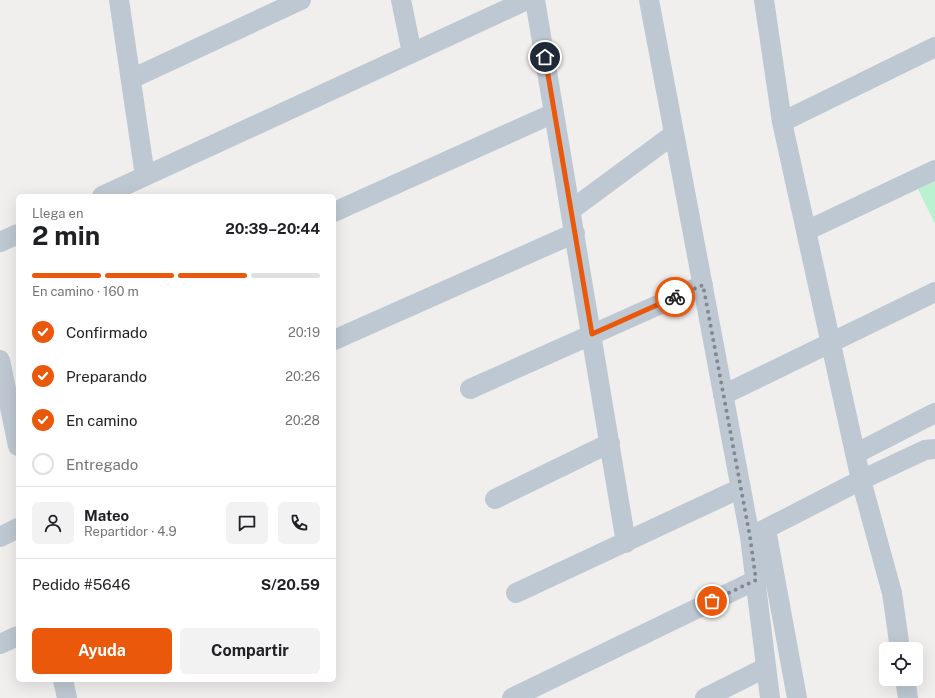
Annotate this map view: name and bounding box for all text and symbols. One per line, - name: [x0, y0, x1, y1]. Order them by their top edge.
- pin: [528, 40, 562, 74]
- icon: home: [534, 46, 556, 68]
- text: Llega en: [32, 206, 83, 221]
- text: 2 min: [32, 220, 100, 251]
- text: 20:39–20:44: [225, 220, 320, 237]
- courier: [655, 277, 695, 317]
- text: En camino · 160 m: [32, 284, 139, 299]
- icon: bike: [664, 286, 686, 308]
- icon: check: [32, 321, 54, 343]
- text: Confirmado: [66, 324, 147, 341]
- text: 20:19: [288, 325, 320, 340]
- icon: check: [32, 365, 54, 387]
- text: Preparando: [66, 368, 147, 385]
- text: 20:26: [285, 369, 320, 384]
- icon: check: [32, 409, 54, 431]
- text: En camino: [66, 412, 138, 429]
- text: 20:28: [285, 413, 320, 428]
- text: Entregado: [66, 456, 138, 473]
- button: person: [32, 502, 74, 544]
- button: chat: [226, 502, 268, 544]
- button: phone: [278, 502, 320, 544]
- text: Mateo: [84, 507, 129, 524]
- text: Repartidor · 4.9: [84, 524, 177, 539]
- text: Pedido #5646: [32, 576, 130, 593]
- text: S/20.59: [261, 576, 320, 593]
- pin: [695, 584, 729, 618]
- icon: bag: [701, 590, 723, 612]
- button: Ayuda: [32, 628, 172, 674]
- button: Compartir: [180, 628, 320, 674]
- map controls: [879, 642, 923, 686]
- button: locate: [879, 642, 923, 686]

